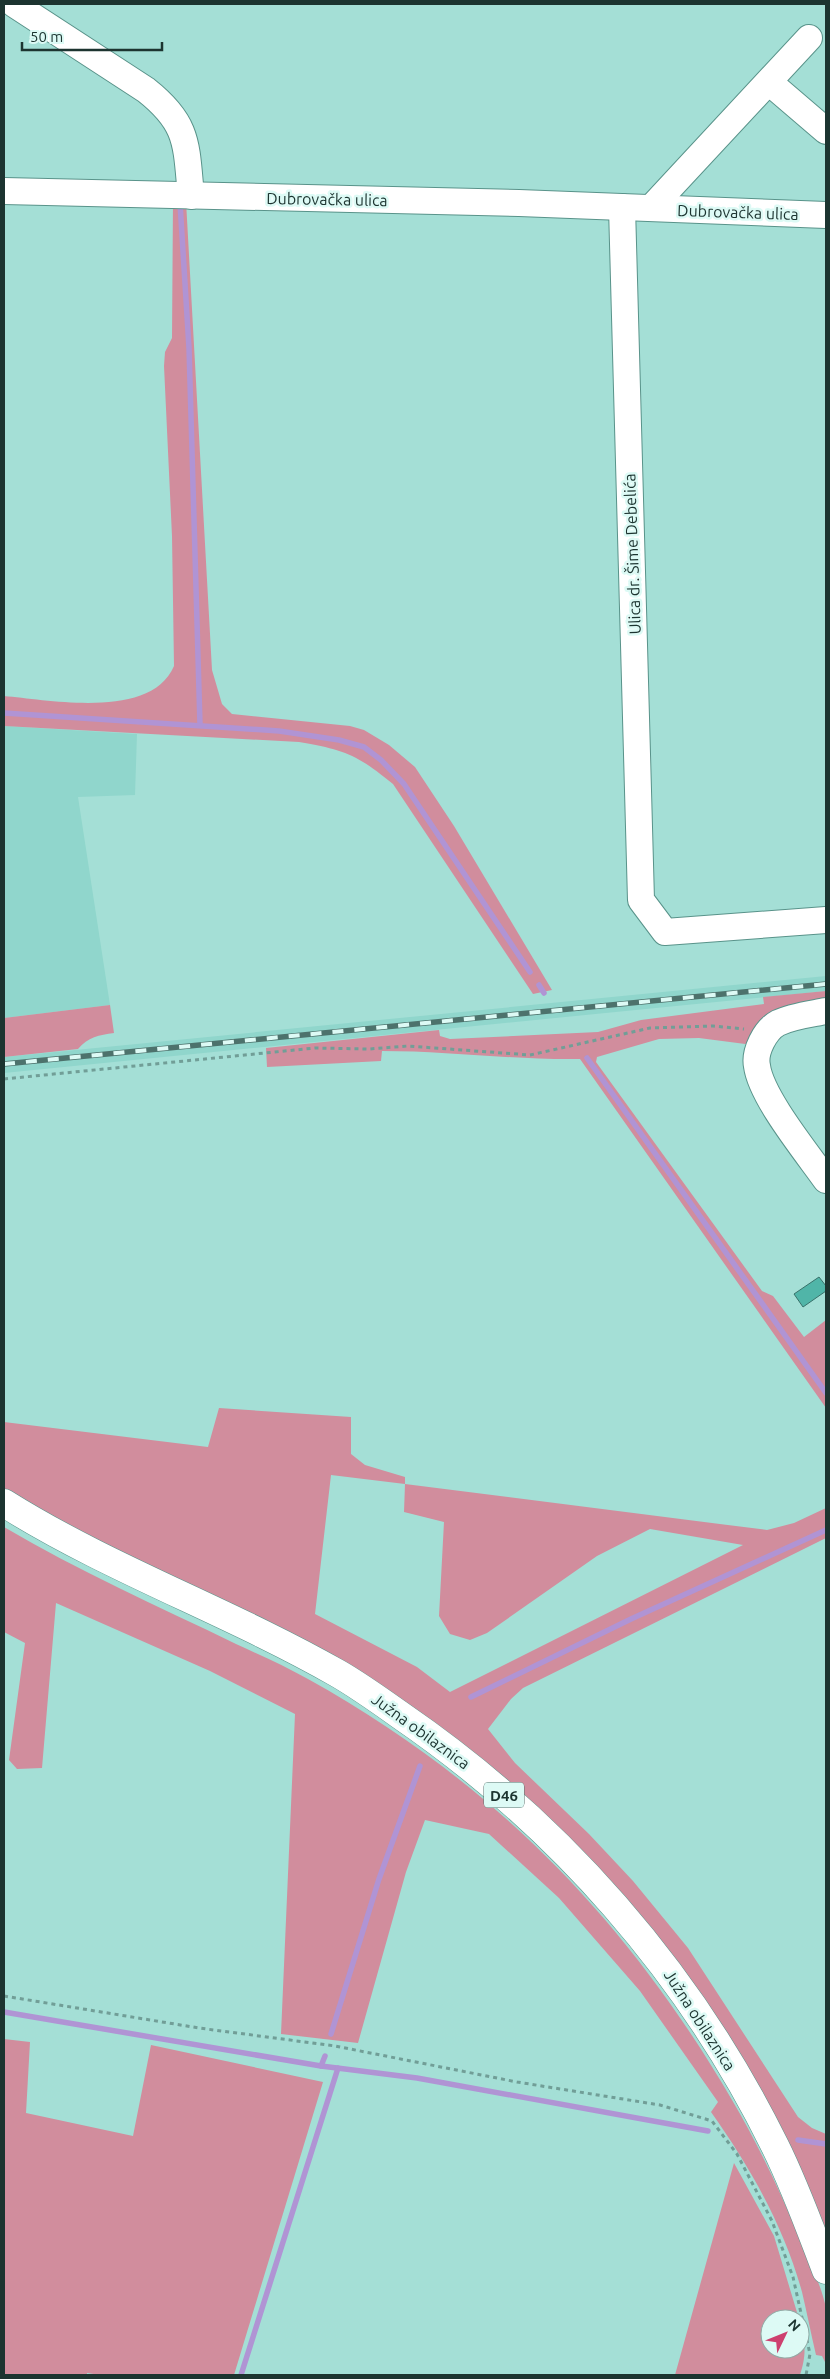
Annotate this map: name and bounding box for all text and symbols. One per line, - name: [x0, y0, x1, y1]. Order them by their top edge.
- scale bar: [22, 20, 162, 52]
- text: 50 m: [30, 28, 63, 45]
- street label: Dubrovačka ulica: [266, 189, 388, 209]
- street label: Dubrovačka ulica: [677, 201, 799, 223]
- street label: Ulica dr. Šime Debelića: [619, 473, 644, 635]
- street label: Južna obilaznica: [369, 1689, 473, 1773]
- road number: D46: [484, 1782, 524, 1808]
- street label: Južna obilaznica: [661, 1966, 739, 2074]
- north arrow: [760, 2309, 810, 2359]
- text: N: [785, 2316, 804, 2334]

